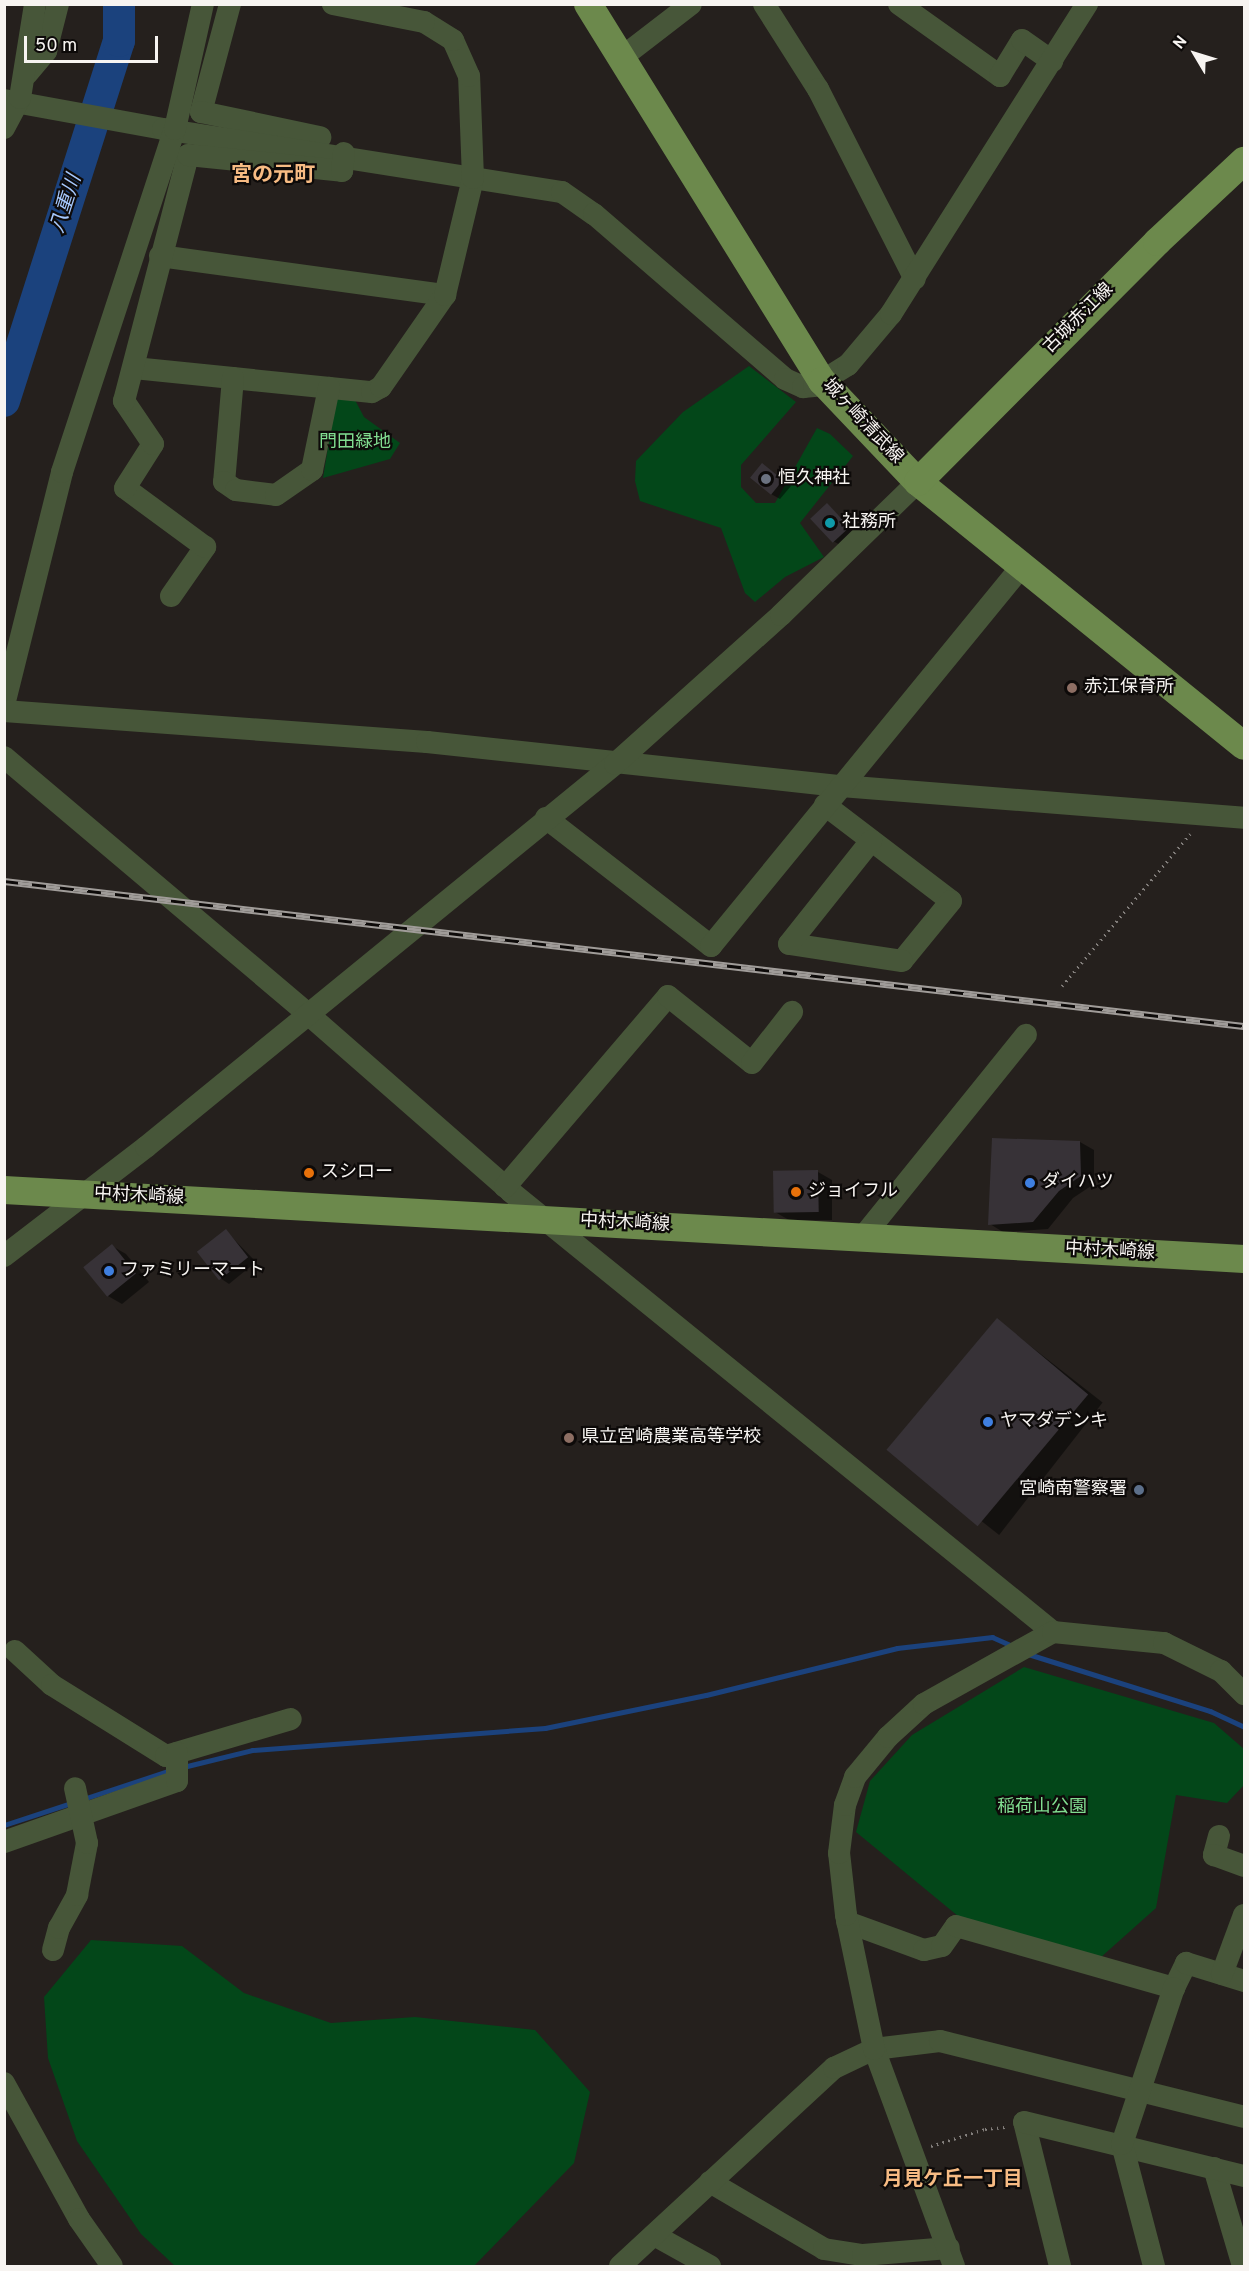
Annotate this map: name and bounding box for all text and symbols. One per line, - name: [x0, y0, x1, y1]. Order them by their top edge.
- scale bar: [27, 24, 160, 62]
- north arrow: [1165, 24, 1225, 84]
- text: N: [1169, 32, 1192, 54]
- text: 50 m: [35, 35, 77, 58]
- district label: 宮の元町: [231, 163, 315, 189]
- water label: 八重川: [46, 172, 88, 236]
- street label: 古城赤江線: [1040, 280, 1118, 358]
- street label: 城ヶ崎清武線: [817, 375, 907, 469]
- park label: 門田緑地: [319, 432, 391, 454]
- place label: 恒久神社: [778, 468, 850, 490]
- marker: 恒久神社: [759, 472, 773, 486]
- place label: 社務所: [842, 512, 896, 534]
- marker: 社務所: [823, 516, 837, 530]
- place label: 赤江保育所: [1084, 677, 1174, 699]
- marker: 赤江保育所: [1065, 681, 1079, 695]
- place label: スシロー: [321, 1162, 393, 1184]
- marker: スシロー: [302, 1166, 316, 1180]
- place label: ダイハツ: [1042, 1172, 1114, 1194]
- marker: ダイハツ: [1023, 1176, 1037, 1190]
- place label: ジョイフル: [808, 1181, 898, 1203]
- street label: 中村木崎線: [93, 1184, 185, 1210]
- marker: ジョイフル: [789, 1185, 803, 1199]
- street label: 中村木崎線: [579, 1211, 671, 1237]
- street label: 中村木崎線: [1064, 1239, 1156, 1265]
- place label: ファミリーマート: [121, 1260, 265, 1282]
- marker: ファミリーマート: [102, 1264, 116, 1278]
- place label: ヤマダデンキ: [1000, 1411, 1108, 1433]
- marker: ヤマダデンキ: [981, 1415, 995, 1429]
- place label: 県立宮崎農業高等学校: [581, 1427, 761, 1449]
- marker: 県立宮崎農業高等学校: [562, 1431, 576, 1445]
- place label: 宮崎南警察署: [1019, 1479, 1127, 1501]
- marker: 宮崎南警察署: [1132, 1483, 1146, 1497]
- park label: 稲荷山公園: [997, 1797, 1087, 1819]
- district label: 月見ケ丘一丁目: [883, 2168, 1023, 2192]

